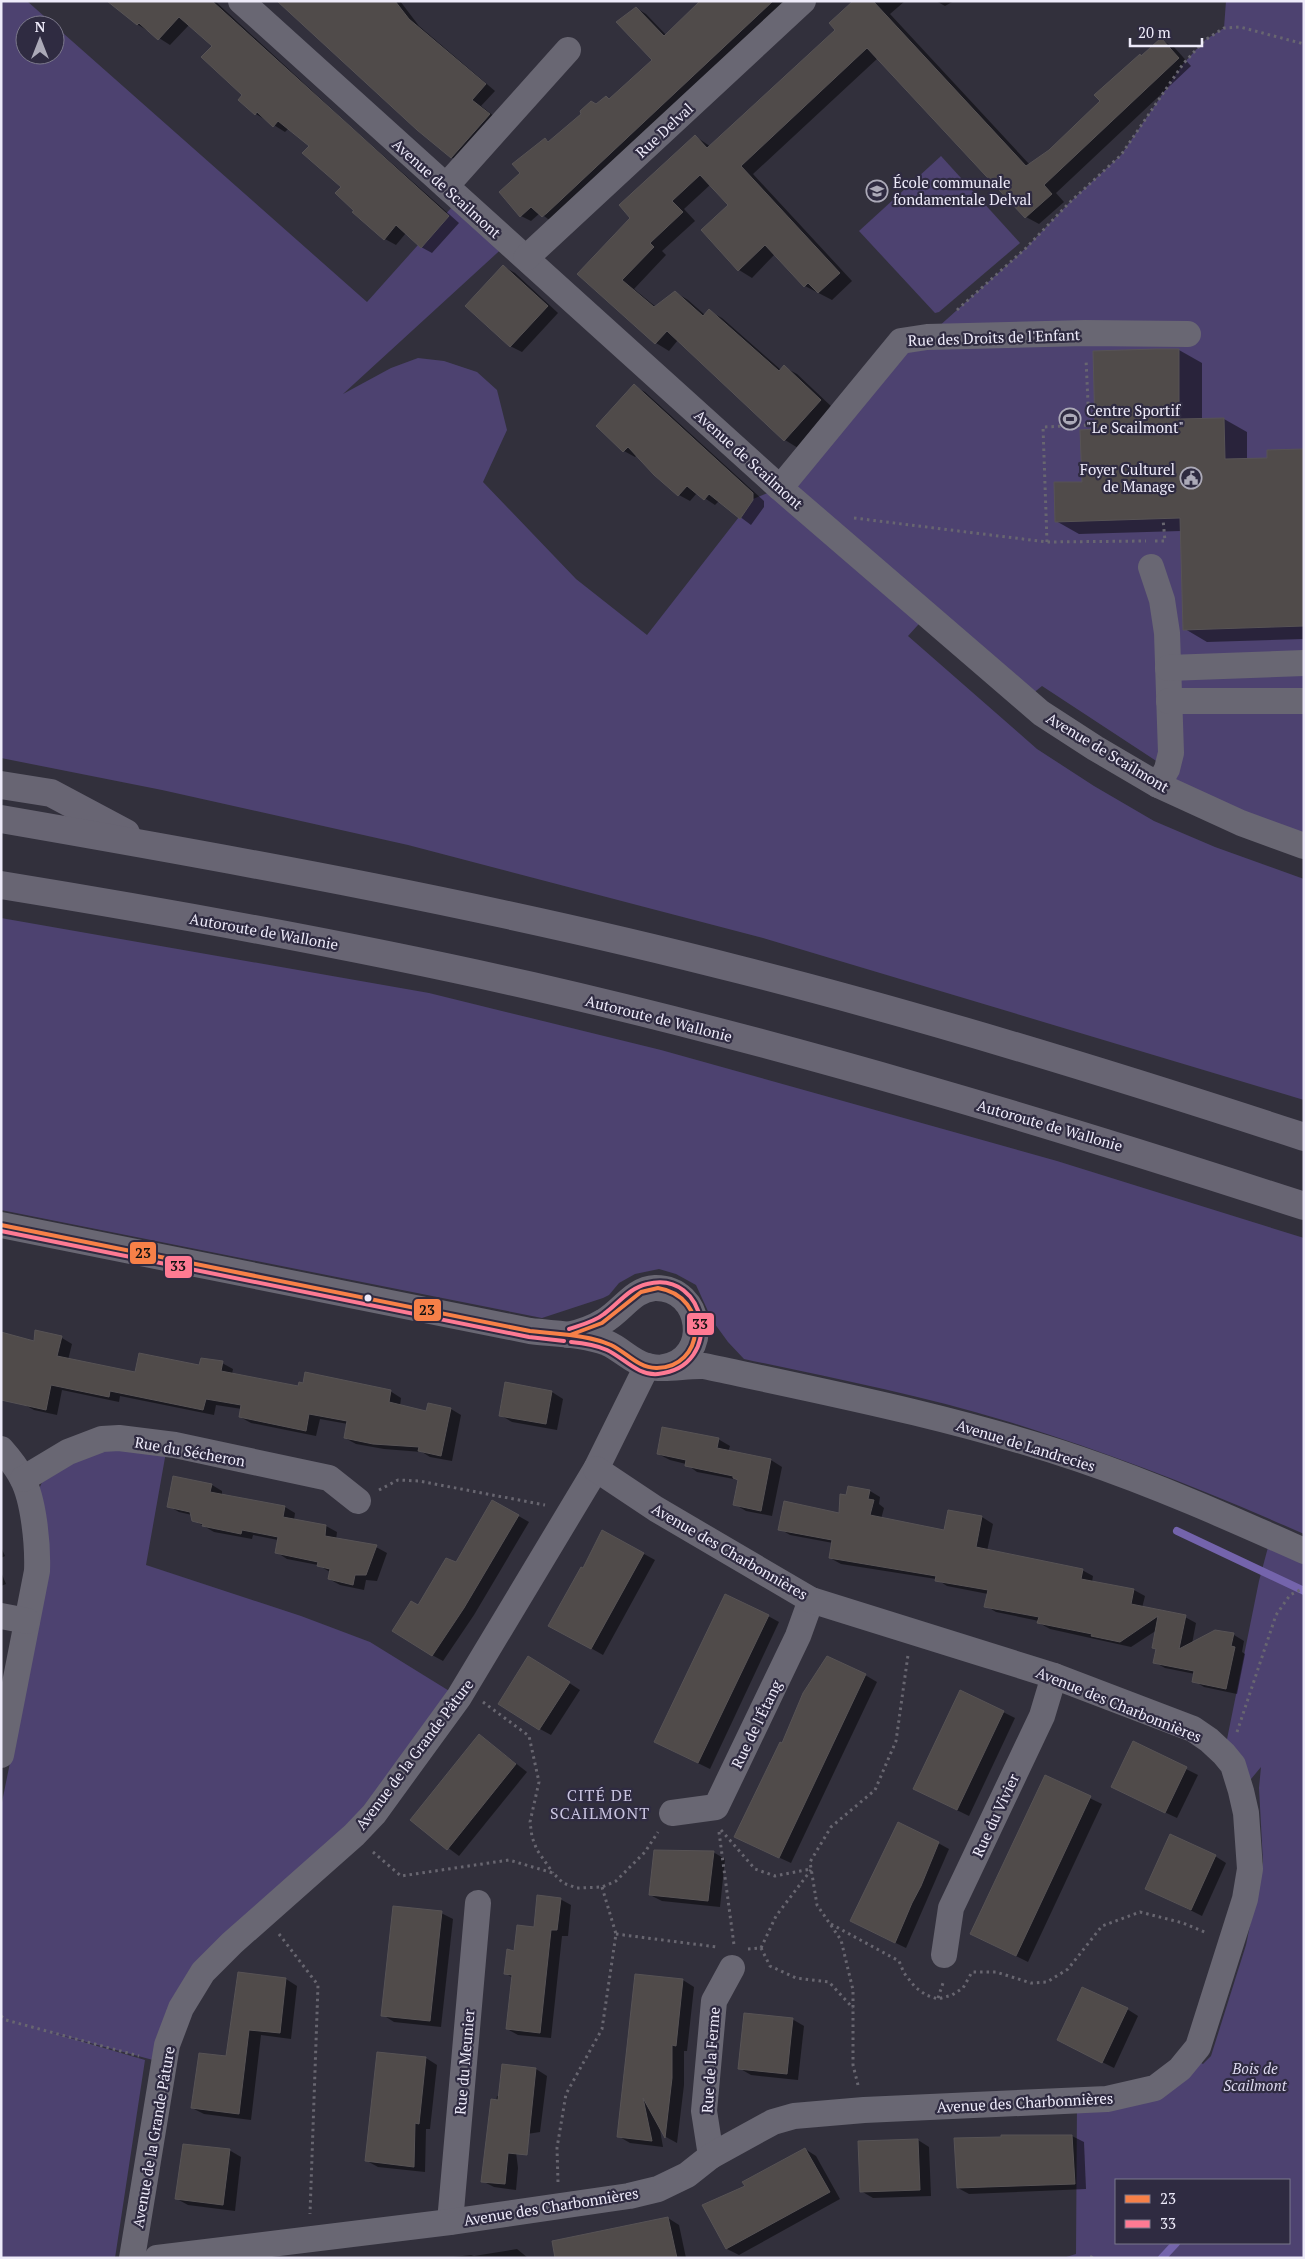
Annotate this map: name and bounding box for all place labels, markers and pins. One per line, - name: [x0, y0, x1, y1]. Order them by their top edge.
- place label: École communale fondamentale Delval: [893, 172, 1032, 209]
- school or university icon: École communale fondamentale Delval: [865, 179, 889, 203]
- place label: Centre Sportif "Le Scailmont": [1086, 400, 1184, 437]
- sports icon: Centre Sportif "Le Scailmont": [1058, 407, 1082, 431]
- place label: Foyer Culturel de Manage: [1080, 459, 1175, 496]
- public building icon: Foyer Culturel de Manage: [1179, 466, 1203, 490]
- unlabelled marker: [363, 1293, 373, 1303]

